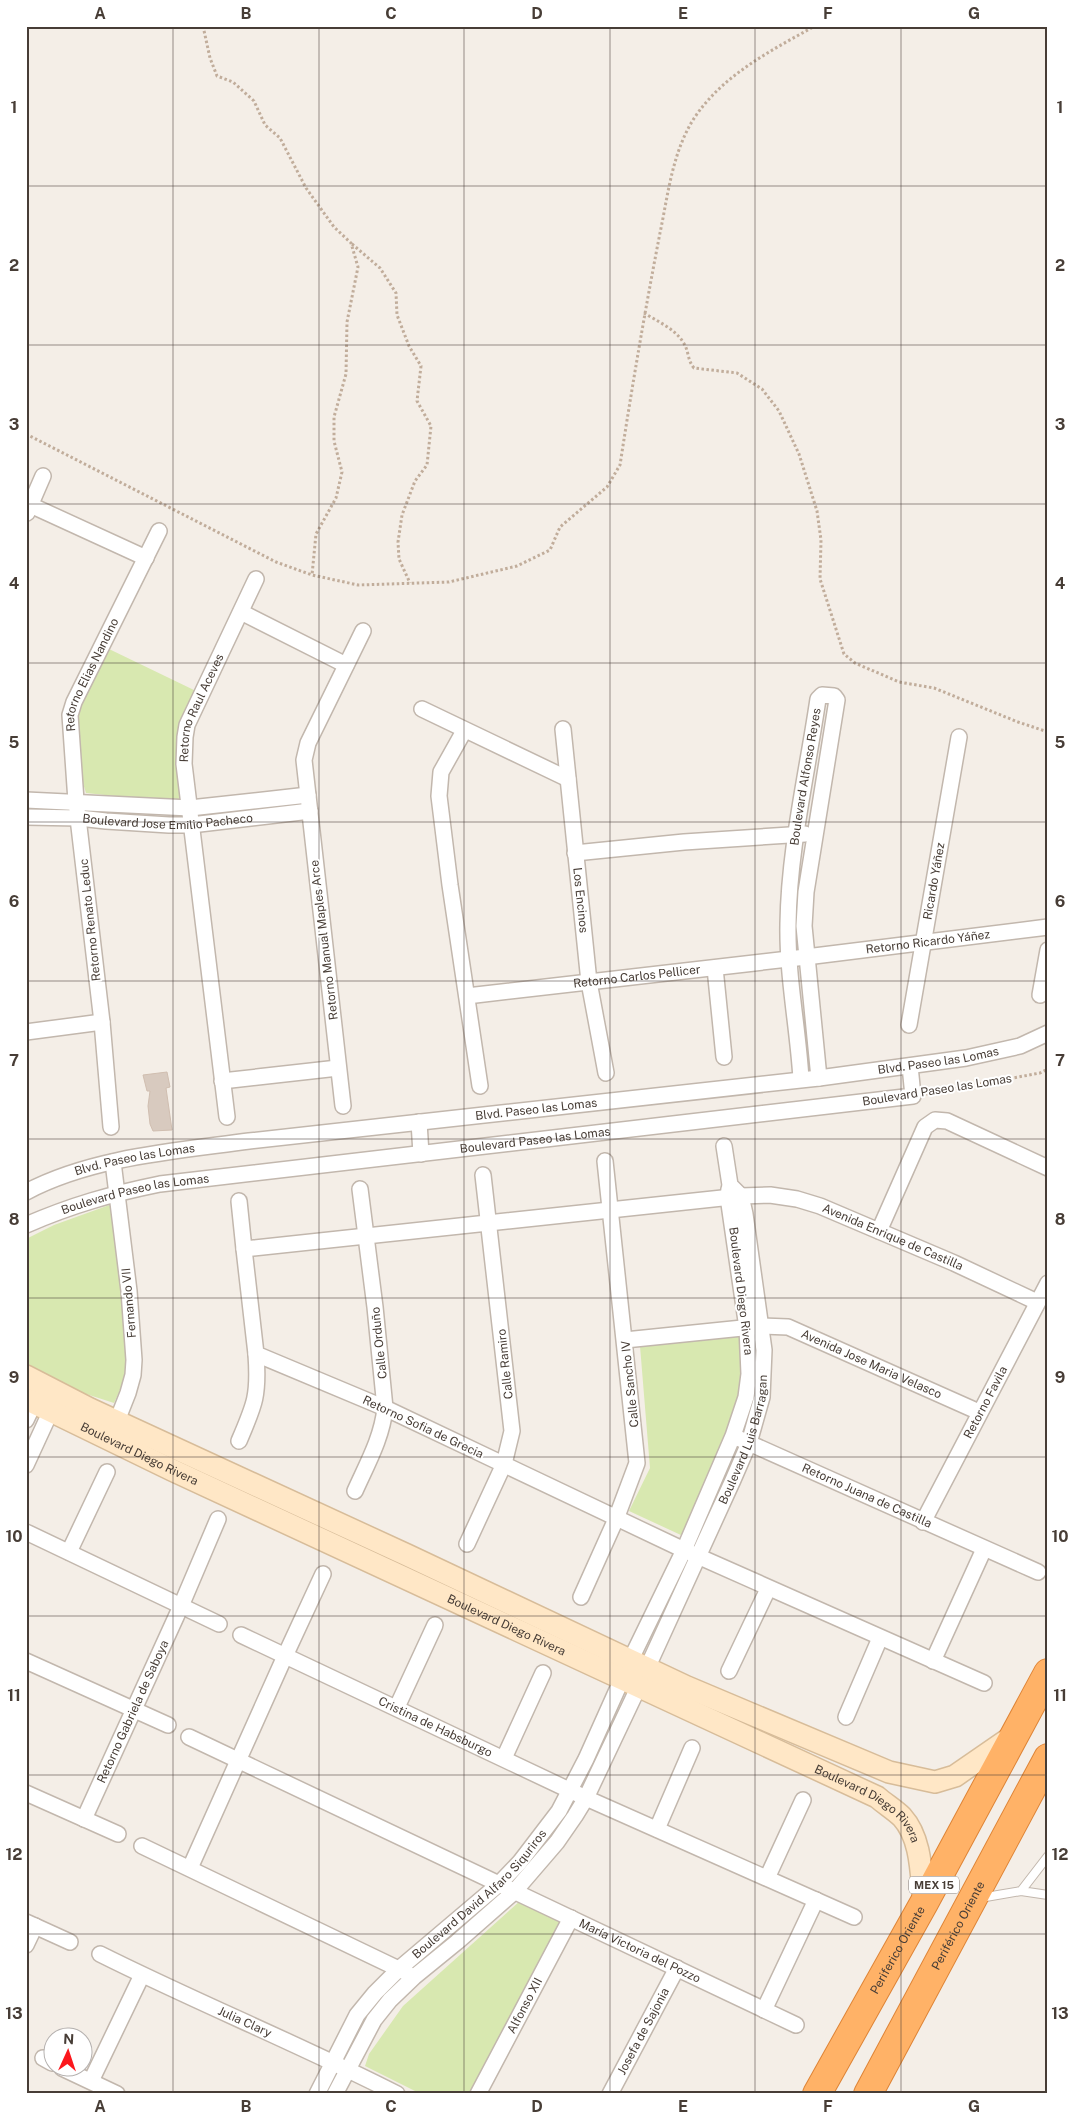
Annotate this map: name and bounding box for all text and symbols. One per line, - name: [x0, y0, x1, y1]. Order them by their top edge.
- text: A: [94, 4, 106, 23]
- text: B: [241, 4, 252, 23]
- text: C: [385, 4, 397, 23]
- text: D: [531, 4, 543, 23]
- text: E: [678, 4, 688, 23]
- text: F: [823, 4, 833, 23]
- text: G: [968, 4, 980, 23]
- text: 1: [11, 98, 17, 117]
- text: 1: [1057, 98, 1063, 117]
- text: 2: [9, 256, 19, 275]
- text: 2: [1055, 256, 1065, 275]
- text: 3: [9, 415, 19, 434]
- text: 3: [1055, 415, 1065, 434]
- text: 4: [9, 574, 20, 593]
- text: 4: [1055, 574, 1066, 593]
- street label: Retorno Elias Nandino: [63, 616, 122, 732]
- street label: Retorno Raul Aceves: [177, 651, 227, 763]
- street label: Boulevard Alfonso Reyes: [787, 707, 824, 846]
- text: 5: [9, 733, 20, 752]
- text: 5: [1055, 733, 1066, 752]
- street label: Boulevard Jose Emilio Pacheco: [82, 811, 254, 832]
- street label: Ricardo Yáñez: [920, 841, 948, 921]
- street label: Retorno Renato Leduc: [77, 858, 103, 982]
- street label: Retorno Manual Maples Arce: [307, 859, 341, 1021]
- street label: Los Encinos: [570, 867, 591, 934]
- text: 6: [9, 892, 19, 911]
- text: 6: [1055, 892, 1065, 911]
- street label: Retorno Ricardo Yáñez: [865, 927, 991, 957]
- street label: Retorno Carlos Pellicer: [572, 962, 702, 991]
- street label: Blvd. Paseo las Lomas: [877, 1044, 1000, 1077]
- text: 7: [9, 1051, 19, 1070]
- text: 7: [1055, 1051, 1065, 1070]
- street label: Boulevard Paseo las Lomas: [861, 1071, 1013, 1109]
- street label: Blvd. Paseo las Lomas: [475, 1096, 598, 1123]
- street label: Boulevard Paseo las Lomas: [459, 1124, 611, 1156]
- street label: Blvd. Paseo las Lomas: [73, 1141, 196, 1178]
- street label: Boulevard Paseo las Lomas: [59, 1171, 210, 1217]
- street label: Avenida Enrique de Castilla: [820, 1201, 965, 1273]
- text: 8: [9, 1210, 20, 1229]
- text: 8: [1055, 1210, 1066, 1229]
- street label: Boulevard Diego Rivera: [726, 1226, 756, 1356]
- street label: Fernando VII: [119, 1267, 139, 1339]
- street label: Calle Orduño: [368, 1306, 390, 1380]
- street label: Avenida Jose Maria Velasco: [799, 1327, 944, 1402]
- street label: Calle Ramiro: [494, 1328, 516, 1400]
- street label: Calle Sancho IV: [618, 1340, 642, 1428]
- street label: Retorno Favila: [961, 1364, 1010, 1441]
- text: 9: [9, 1368, 19, 1387]
- text: 9: [1055, 1368, 1065, 1387]
- street label: Boulevard Luis Barragan: [716, 1374, 770, 1507]
- street label: Retorno Sofia de Grecia: [360, 1393, 486, 1461]
- street label: Boulevard Diego Rivera: [78, 1420, 201, 1488]
- street label: Retorno Juana de Castilla: [800, 1461, 934, 1531]
- text: 10: [5, 1527, 23, 1546]
- text: 10: [1051, 1527, 1069, 1546]
- street label: Boulevard Diego Rivera: [445, 1592, 568, 1659]
- street label: Retorno Gabriela de Saboya: [94, 1638, 171, 1785]
- text: 11: [7, 1686, 21, 1705]
- text: 11: [1053, 1686, 1067, 1705]
- street label: Cristina de Habsburgo: [376, 1694, 495, 1760]
- street label: Boulevard Diego Rivera: [812, 1762, 922, 1845]
- street label: Boulevard David Alfaro Siquriros: [409, 1827, 549, 1962]
- text: 12: [5, 1845, 23, 1864]
- text: 12: [1051, 1845, 1069, 1864]
- road number: MEX 15: [909, 1876, 959, 1894]
- street label: Periférico Oriente: [929, 1879, 988, 1972]
- street label: Periferico Oriente: [867, 1903, 928, 1996]
- street label: María Victoria del Pozzo: [577, 1916, 703, 1986]
- street label: Alfonso XII: [504, 1975, 545, 2036]
- street label: Josefa de Sajonia: [615, 1986, 672, 2077]
- text: 13: [5, 2004, 23, 2023]
- street label: Julia Clary: [216, 2004, 274, 2041]
- text: 13: [1051, 2004, 1069, 2023]
- north arrow: [42, 2028, 92, 2078]
- text: N: [63, 2031, 75, 2047]
- text: A: [94, 2097, 106, 2116]
- text: B: [241, 2097, 252, 2116]
- text: C: [385, 2097, 397, 2116]
- text: D: [531, 2097, 543, 2116]
- text: E: [678, 2097, 688, 2116]
- text: F: [823, 2097, 833, 2116]
- text: G: [968, 2097, 980, 2116]

